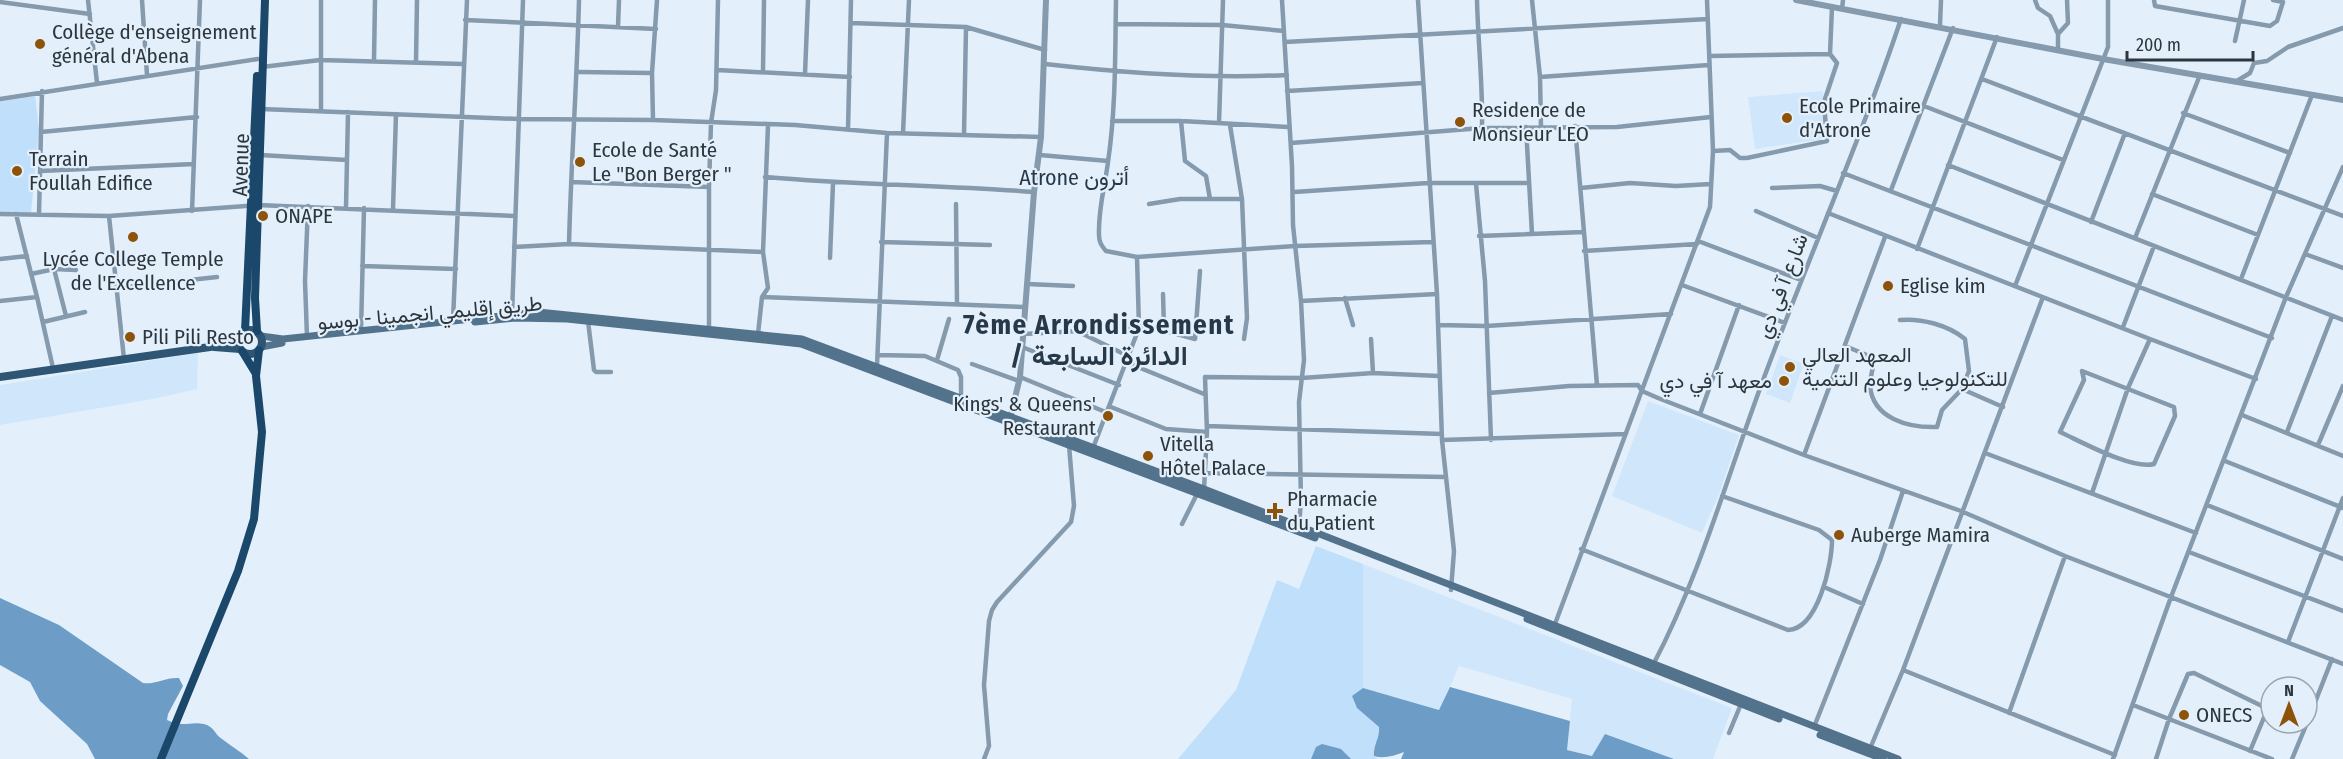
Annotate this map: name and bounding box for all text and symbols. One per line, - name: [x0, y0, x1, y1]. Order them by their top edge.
- place label: Collège d'enseignement général d'Abena: [52, 19, 257, 69]
- scale bar: [2127, 24, 2253, 62]
- text: 200 m: [2136, 34, 2181, 56]
- marker: Collège d'enseignement général d'Abena: [33, 37, 47, 51]
- place label: Ecole Primaire d'Atrone: [1799, 93, 1921, 143]
- place label: Residence de Monsieur LEO: [1472, 97, 1589, 147]
- marker: Ecole Primaire d'Atrone: [1780, 111, 1794, 125]
- marker: Residence de Monsieur LEO: [1453, 115, 1467, 129]
- street label: Avenue: [227, 133, 255, 197]
- place label: Ecole de Santé Le "Bon Berger ": [592, 137, 732, 187]
- place label: Terrain Foullah Edifice: [29, 146, 153, 196]
- marker: Ecole de Santé Le "Bon Berger ": [573, 155, 587, 169]
- marker: Terrain Foullah Edifice: [10, 164, 24, 178]
- district label: Atrone أترون: [1019, 164, 1129, 191]
- place label: ONAPE: [275, 203, 333, 229]
- marker: ONAPE: [256, 209, 270, 223]
- marker: Lycée College Temple de l'Excellence: [126, 230, 140, 244]
- street label: شارع آ في دي: [1750, 230, 1818, 343]
- place label: Lycée College Temple de l'Excellence: [42, 246, 224, 296]
- place label: Eglise kim: [1900, 273, 1986, 299]
- marker: Eglise kim: [1881, 279, 1895, 293]
- street label: طريق إقليمي انجمينا - بوسو: [316, 290, 544, 340]
- district label: 7ème Arrondissement / الدائرة السابعة: [963, 309, 1235, 373]
- place label: Pili Pili Resto: [142, 324, 254, 350]
- marker: Pili Pili Resto: [123, 330, 137, 344]
- place label: المعهد العالي للتكنولوجيا وعلوم التنمية: [1802, 342, 2008, 393]
- marker: المعهد العالي للتكنولوجيا وعلوم التنمية: [1783, 360, 1797, 374]
- place label: معهد آ في دي: [1659, 368, 1772, 398]
- marker: معهد آ في دي: [1777, 374, 1791, 388]
- place label: Kings' & Queens' Restaurant: [953, 391, 1096, 441]
- marker: Kings' & Queens' Restaurant: [1101, 409, 1115, 423]
- place label: Vitella Hôtel Palace: [1160, 431, 1266, 481]
- marker: Vitella Hôtel Palace: [1141, 449, 1155, 463]
- place label: Pharmacie du Patient: [1287, 486, 1377, 536]
- marker: Pharmacie du Patient: [1268, 504, 1282, 518]
- place label: Auberge Mamira: [1851, 522, 1990, 548]
- marker: Auberge Mamira: [1832, 528, 1846, 542]
- north arrow: [2259, 675, 2319, 735]
- text: N: [2284, 681, 2294, 700]
- place label: ONECS: [2196, 702, 2252, 728]
- marker: ONECS: [2177, 708, 2191, 722]

